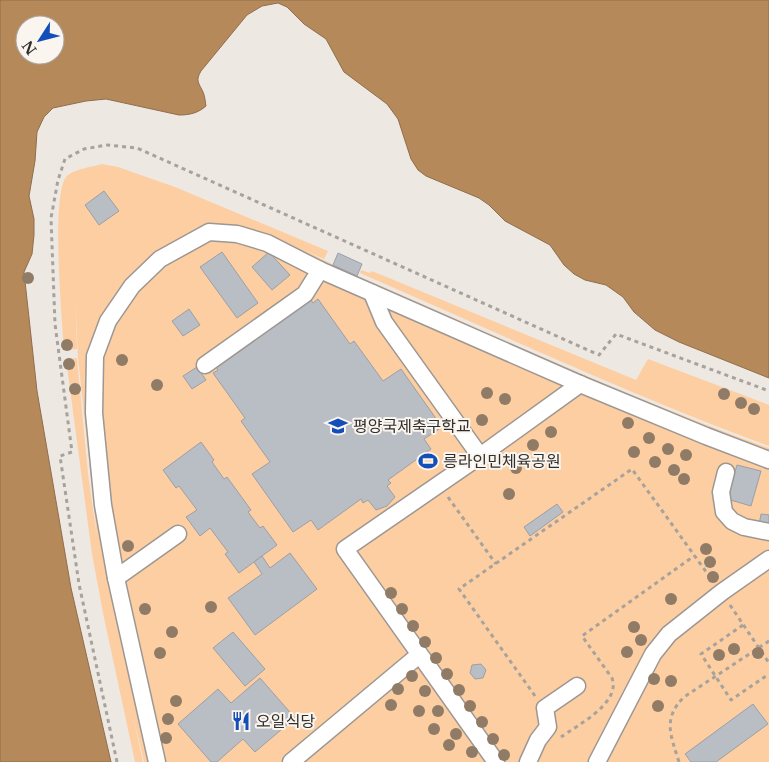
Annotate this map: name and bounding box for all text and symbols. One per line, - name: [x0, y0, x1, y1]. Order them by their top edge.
- north arrow: [15, 15, 65, 65]
- text: N: [18, 37, 41, 58]
- school or university icon: 평양국제축구학교: [327, 415, 349, 437]
- place label: 평양국제축구학교: [353, 416, 471, 436]
- sports icon: 릉라인민체육공원: [417, 450, 439, 472]
- place label: 릉라인민체육공원: [443, 451, 561, 471]
- restaurant icon: 오일식당: [230, 710, 252, 732]
- place label: 오일식당: [256, 711, 315, 731]

